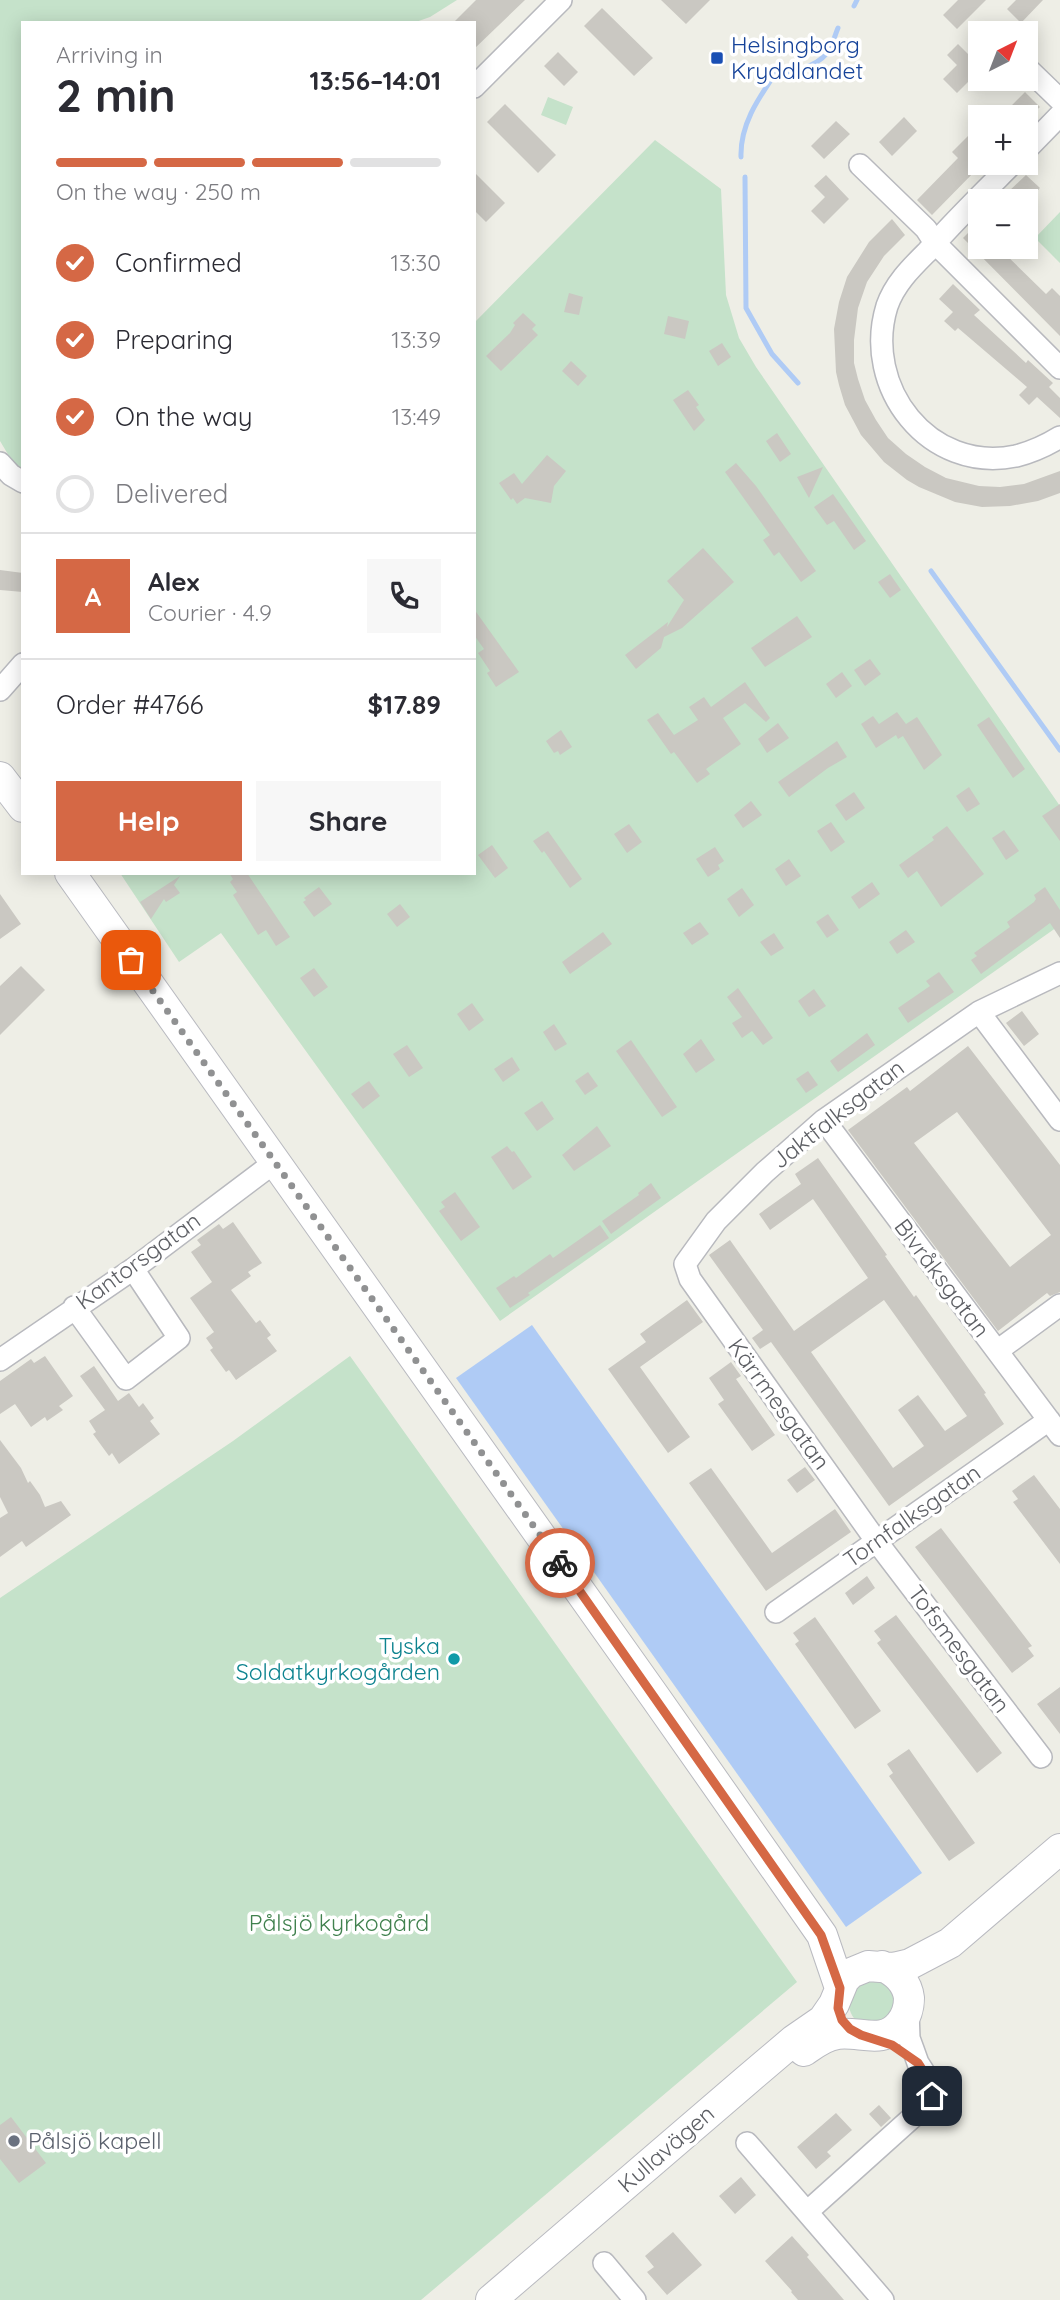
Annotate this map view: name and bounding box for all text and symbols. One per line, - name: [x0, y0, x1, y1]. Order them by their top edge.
- north arrow: [968, 21, 1038, 91]
- map controls: [968, 21, 1038, 259]
- place label: Helsingborg Kryddlandet: [731, 30, 863, 85]
- text: Arriving in: [56, 40, 163, 69]
- marker: Helsingborg Kryddlandet: [709, 50, 725, 66]
- text: 13:56–14:01: [310, 64, 441, 97]
- text: 2 min: [56, 66, 176, 124]
- button: +: [968, 105, 1038, 175]
- text: On the way · 250 m: [56, 177, 261, 206]
- button: −: [968, 189, 1038, 259]
- icon: check: [56, 244, 94, 282]
- text: Confirmed: [115, 246, 242, 279]
- text: 13:30: [390, 248, 441, 277]
- icon: check: [56, 321, 94, 359]
- text: Preparing: [115, 323, 233, 356]
- text: 13:39: [391, 325, 441, 354]
- icon: check: [56, 398, 94, 436]
- text: On the way: [115, 400, 253, 433]
- text: 13:49: [392, 402, 441, 431]
- text: Delivered: [115, 477, 228, 510]
- button: phone: [367, 559, 441, 633]
- text: Alex: [148, 565, 199, 598]
- text: A: [85, 580, 101, 613]
- text: Courier · 4.9: [148, 598, 272, 627]
- text: Order #4766: [56, 688, 203, 721]
- text: $17.89: [367, 688, 441, 721]
- button: Help: [56, 781, 242, 861]
- button: Share: [256, 781, 441, 861]
- pin: [101, 930, 161, 990]
- icon: bag: [112, 941, 150, 979]
- street label: Jaktfalksgatan: [766, 1053, 910, 1174]
- street label: Kantorsgatan: [70, 1206, 206, 1316]
- street label: Bivråksgatan: [888, 1213, 996, 1343]
- street label: Kärrmesgatan: [722, 1332, 837, 1475]
- street label: Tornfalksgatan: [838, 1458, 986, 1574]
- courier: [525, 1528, 595, 1598]
- icon: bike: [541, 1544, 579, 1582]
- street label: Tofsmesgatan: [902, 1579, 1017, 1718]
- place label: Tyska Soldatkyrkogården: [236, 1631, 440, 1686]
- marker: Tyska Soldatkyrkogården: [446, 1651, 462, 1667]
- park label: Pålsjö kyrkogård: [249, 1908, 429, 1937]
- pin: [902, 2066, 962, 2126]
- icon: home: [913, 2077, 951, 2115]
- street label: Kullavägen: [611, 2099, 720, 2199]
- place label: Pålsjö kapell: [28, 2126, 162, 2155]
- marker: Pålsjö kapell: [6, 2133, 22, 2149]

